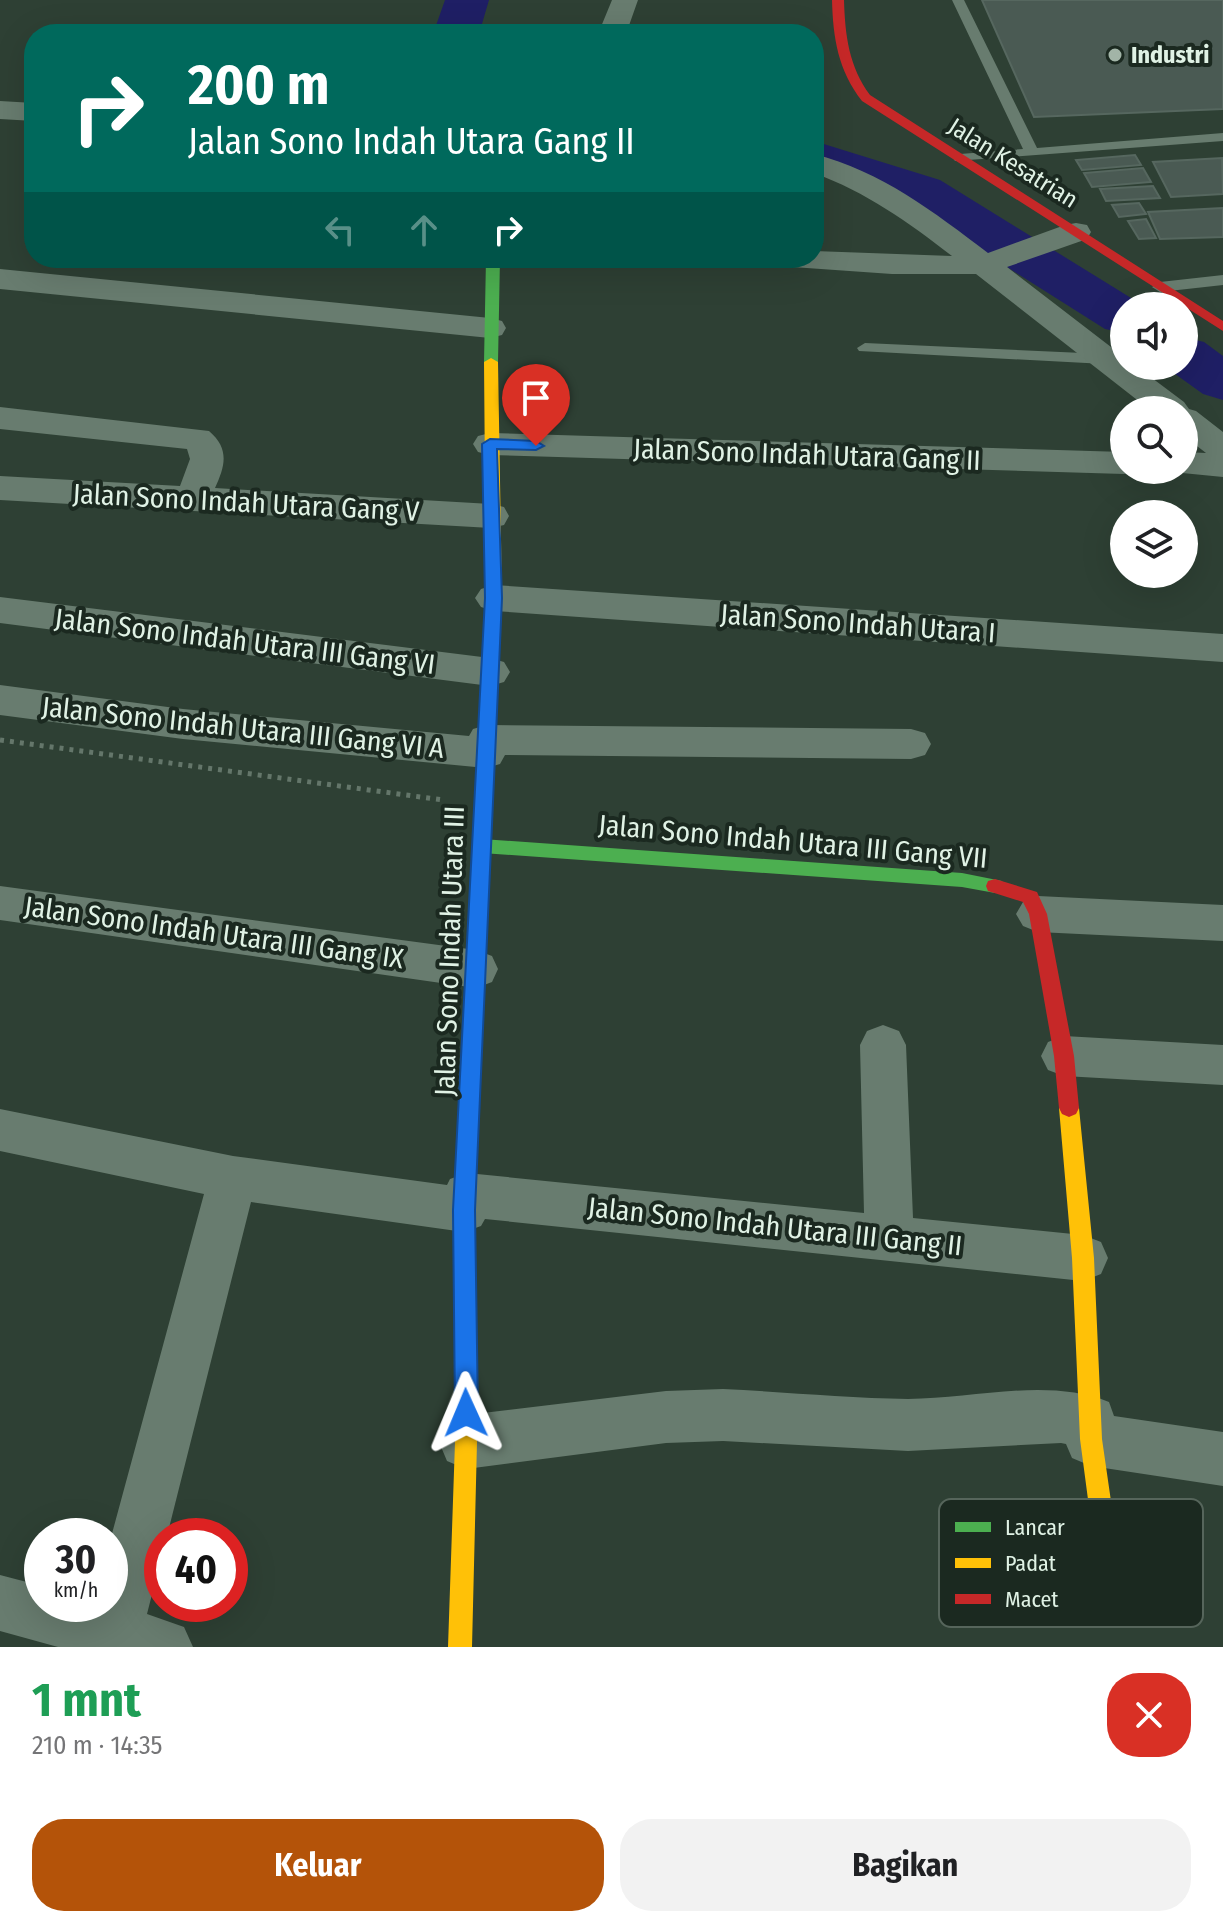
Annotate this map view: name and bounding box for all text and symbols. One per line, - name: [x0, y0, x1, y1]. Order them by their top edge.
- place label: Industri: [1131, 41, 1210, 69]
- marker: Industri: [1106, 46, 1124, 64]
- text: 200 m: [188, 52, 329, 119]
- icon: right: [56, 56, 160, 160]
- street label: Jalan Kesatrian: [943, 112, 1083, 214]
- text: Jalan Sono Indah Utara Gang II: [188, 120, 635, 164]
- icon: left: [318, 208, 362, 252]
- icon: ahead: [402, 208, 446, 252]
- icon: right: [486, 208, 530, 252]
- map controls: [1110, 292, 1198, 588]
- button: sound: [1110, 292, 1198, 380]
- pin: [502, 364, 570, 446]
- icon: arrive: [514, 376, 558, 420]
- button: search: [1110, 396, 1198, 484]
- street label: Jalan Sono Indah Utara Gang II: [633, 432, 981, 477]
- street label: Jalan Sono Indah Utara Gang V: [72, 477, 421, 528]
- button: layers: [1110, 500, 1198, 588]
- street label: Jalan Sono Indah Utara I: [719, 597, 997, 650]
- street label: Jalan Sono Indah Utara III Gang VI: [53, 602, 437, 681]
- street label: Jalan Sono Indah Utara III Gang VI A: [40, 690, 446, 765]
- street label: Jalan Sono Indah Utara III: [428, 805, 471, 1097]
- street label: Jalan Sono Indah Utara III Gang VII: [597, 808, 989, 875]
- street label: Jalan Sono Indah Utara III Gang IX: [22, 890, 406, 975]
- street label: Jalan Sono Indah Utara III Gang II: [586, 1190, 964, 1263]
- position arrow: [424, 1371, 508, 1455]
- legend: [939, 1499, 1203, 1627]
- text: Lancar: [1005, 1514, 1065, 1541]
- speed limit sign: 40: [144, 1518, 248, 1622]
- text: 30: [56, 1536, 96, 1584]
- text: Padat: [1005, 1550, 1057, 1577]
- text: km/h: [54, 1578, 98, 1602]
- text: Macet: [1005, 1586, 1059, 1613]
- text: 1 mnt: [32, 1671, 141, 1729]
- button: close: [1107, 1673, 1191, 1757]
- text: 210 m · 14:35: [32, 1730, 163, 1761]
- button: Keluar: [32, 1819, 604, 1911]
- button: Bagikan: [620, 1819, 1191, 1911]

